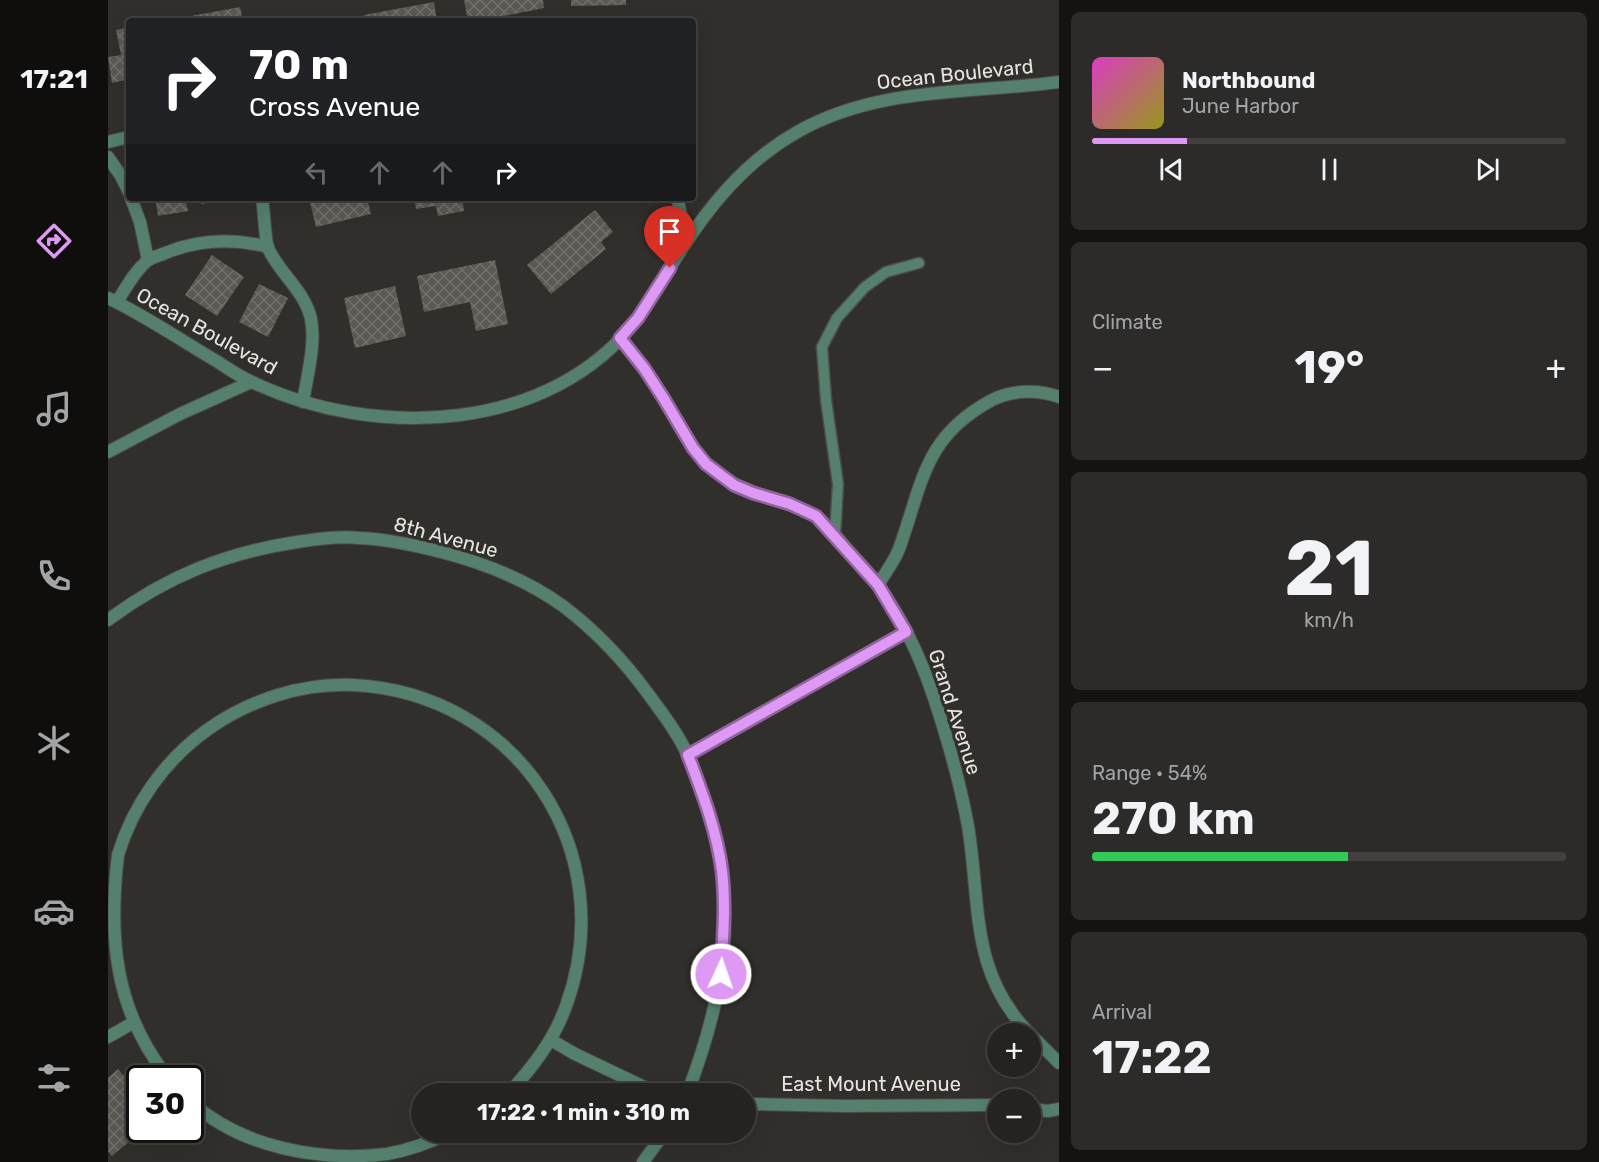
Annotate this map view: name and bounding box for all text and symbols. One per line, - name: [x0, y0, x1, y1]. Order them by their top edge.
- text: 70 m: [249, 40, 349, 90]
- icon: right: [150, 42, 228, 120]
- street label: Ocean Boulevard: [875, 54, 1035, 94]
- text: 17:21: [20, 63, 88, 95]
- text: Northbound: [1182, 67, 1315, 94]
- text: Cross Avenue: [249, 91, 420, 123]
- text: June Harbor: [1182, 94, 1299, 118]
- icon: previous: [1155, 153, 1188, 186]
- icon: pause: [1313, 153, 1346, 186]
- icon: next: [1471, 153, 1504, 186]
- icon: left: [300, 156, 333, 189]
- icon: ahead: [363, 156, 396, 189]
- icon: ahead: [426, 156, 459, 189]
- icon: right: [489, 156, 522, 189]
- pin: [644, 206, 695, 268]
- icon: arrive: [653, 215, 686, 248]
- icon: directions: [33, 220, 75, 262]
- street label: Ocean Boulevard: [132, 282, 282, 380]
- text: Climate: [1092, 310, 1163, 334]
- text: 19°: [1295, 341, 1364, 394]
- text: −: [1092, 348, 1113, 387]
- text: +: [1545, 348, 1566, 387]
- icon: music: [33, 388, 75, 430]
- street label: 8th Avenue: [391, 512, 501, 562]
- text: 21: [1284, 522, 1374, 615]
- icon: phone: [33, 555, 75, 597]
- text: km/h: [1304, 608, 1354, 632]
- street label: Grand Avenue: [923, 646, 987, 778]
- icon: climate: [33, 722, 75, 764]
- text: Range · 54%: [1092, 761, 1207, 785]
- text: 270 km: [1092, 792, 1255, 845]
- icon: car: [33, 890, 75, 932]
- position arrow: [689, 942, 753, 1006]
- text: Arrival: [1092, 1000, 1152, 1024]
- map controls: [987, 1023, 1041, 1143]
- button: +: [987, 1023, 1041, 1077]
- text: 17:22: [1092, 1031, 1212, 1084]
- icon: filters: [33, 1057, 75, 1099]
- speed limit sign: 30: [126, 1065, 204, 1143]
- street label: East Mount Avenue: [781, 1072, 961, 1096]
- button: −: [987, 1089, 1041, 1143]
- text: 17:22 · 1 min · 310 m: [477, 1099, 690, 1126]

